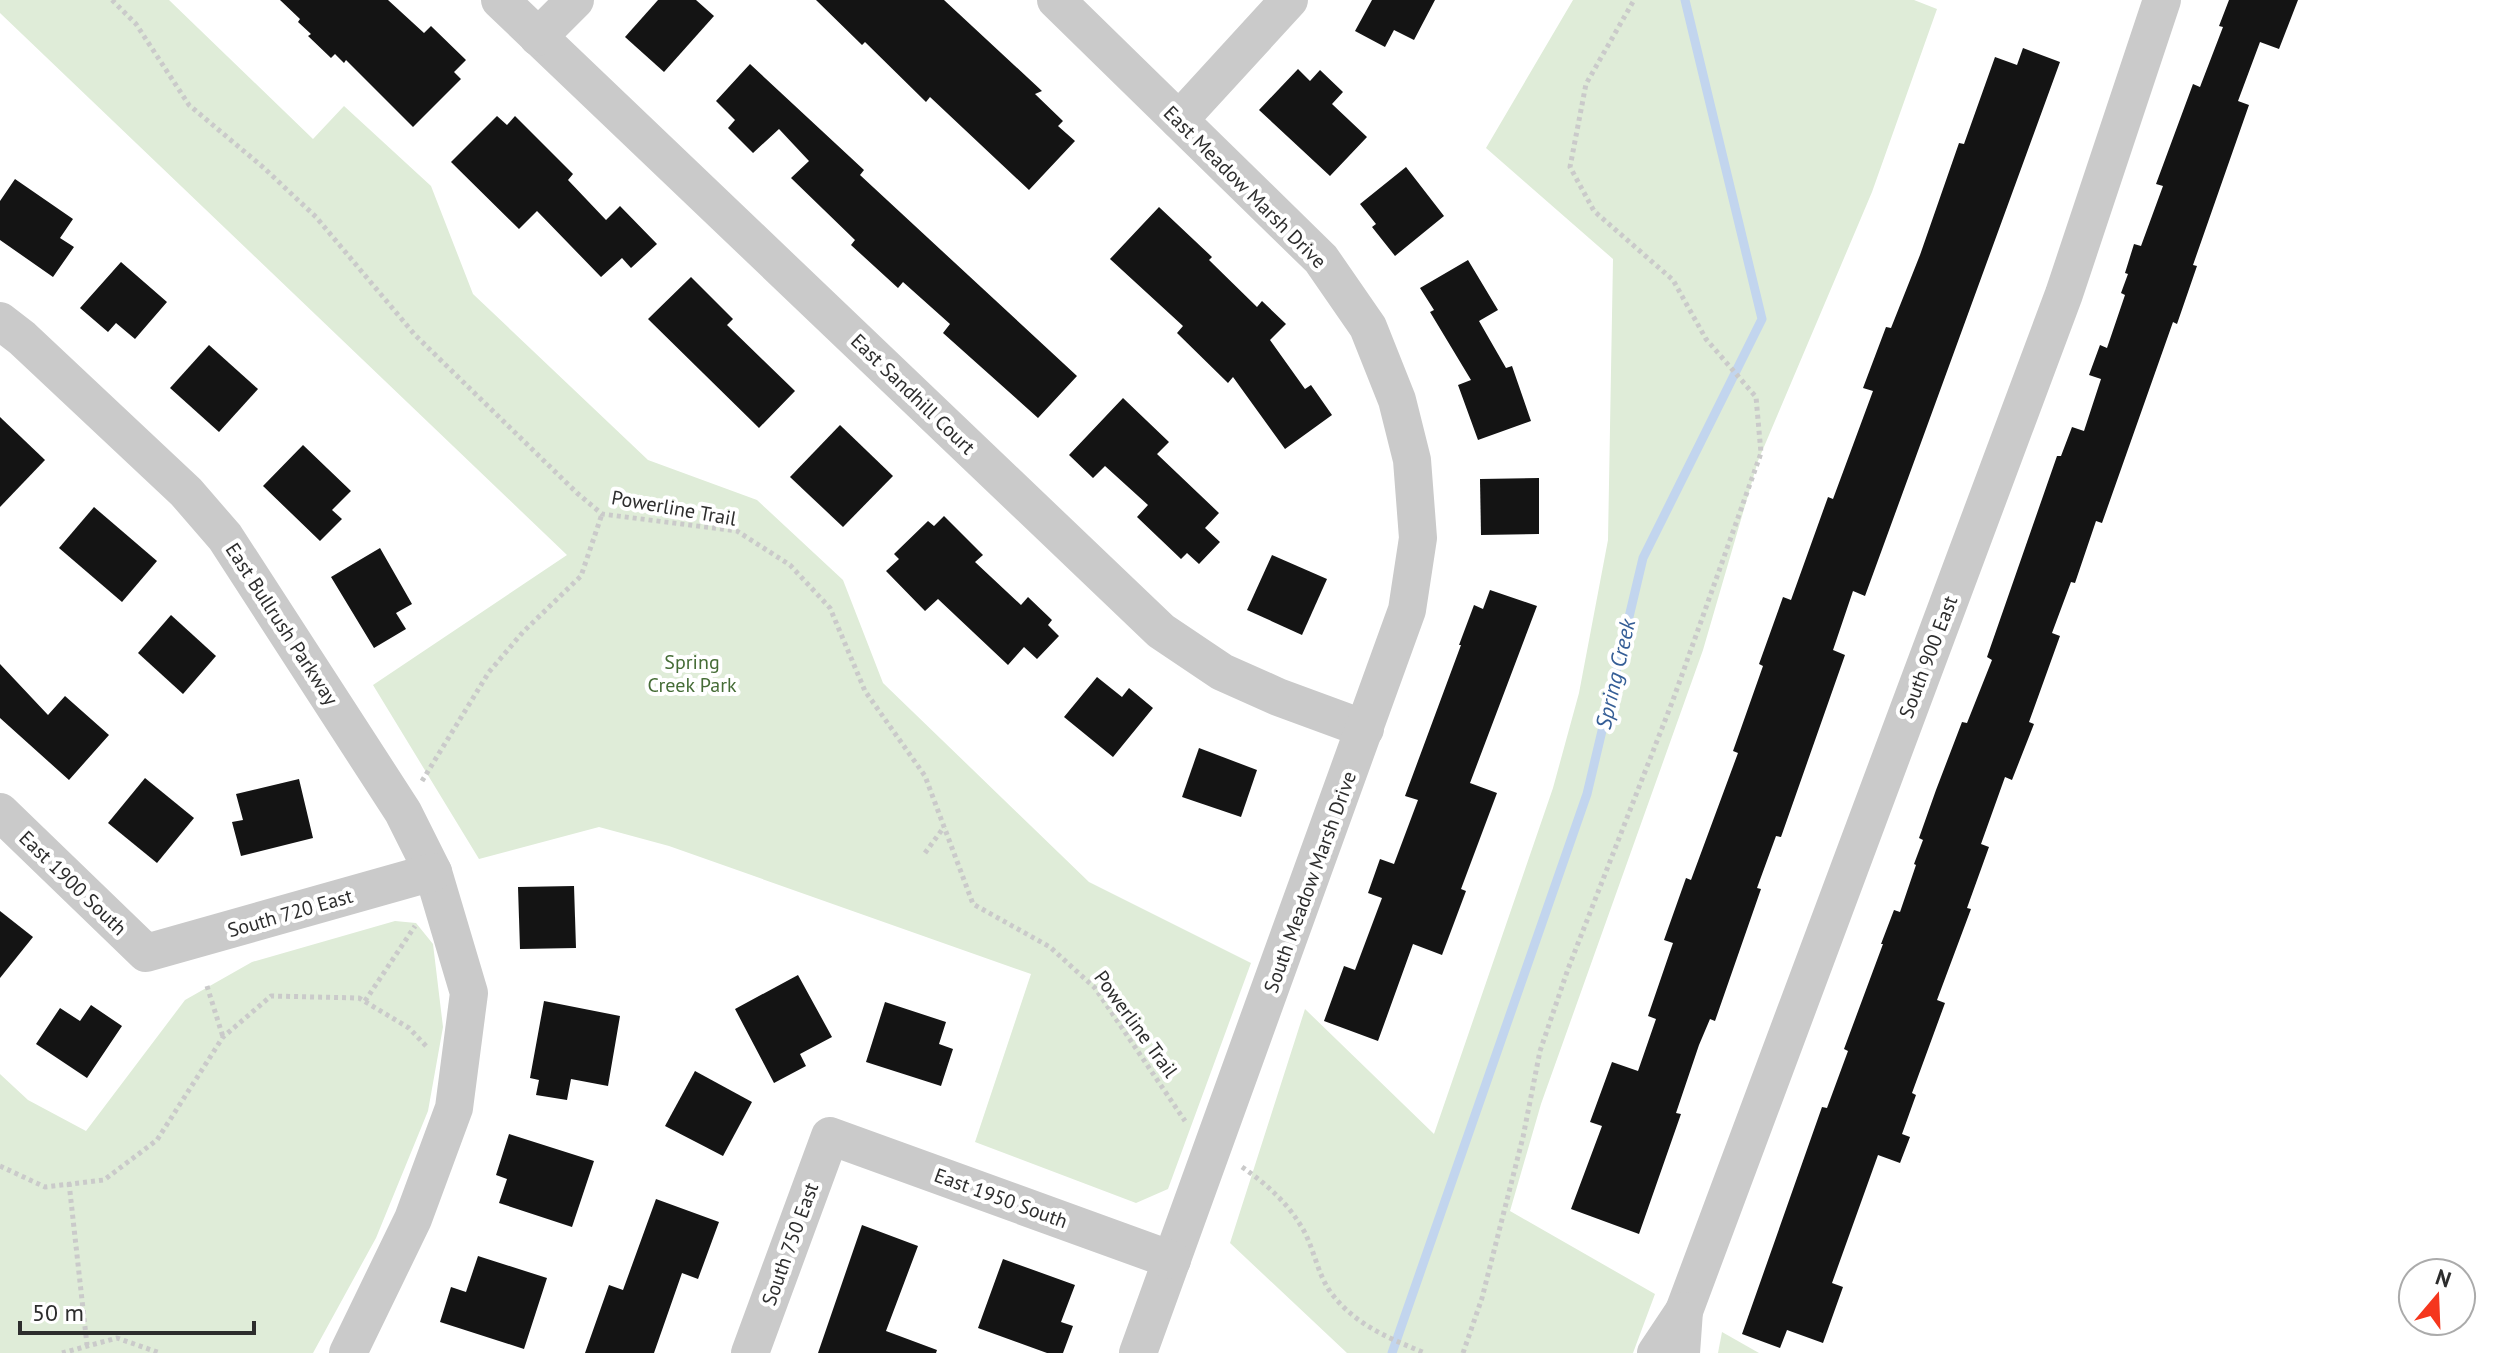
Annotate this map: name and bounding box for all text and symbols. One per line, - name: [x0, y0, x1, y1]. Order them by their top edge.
- street label: East Meadow Marsh Drive: [1158, 100, 1332, 274]
- street label: East Sandhill Court: [845, 328, 981, 460]
- street label: Powerline Trail: [610, 484, 739, 532]
- street label: East Bullrush Parkway: [220, 538, 345, 711]
- street label: South 900 East: [1893, 592, 1963, 722]
- water label: Spring Creek: [1589, 615, 1642, 732]
- park label: Spring Creek Park: [647, 649, 737, 698]
- street label: South Meadow Marsh Drive: [1258, 768, 1362, 996]
- street label: East 1900 South: [14, 825, 132, 941]
- street label: South 720 East: [224, 883, 356, 943]
- street label: Powerline Trail: [1088, 965, 1184, 1083]
- street label: East 1950 South: [931, 1162, 1071, 1234]
- street label: South 750 East: [756, 1179, 824, 1309]
- north arrow: [2397, 1257, 2477, 1337]
- text: N: [2432, 1262, 2455, 1294]
- scale bar: [20, 1285, 254, 1335]
- text: 50 m: [32, 1297, 84, 1328]

